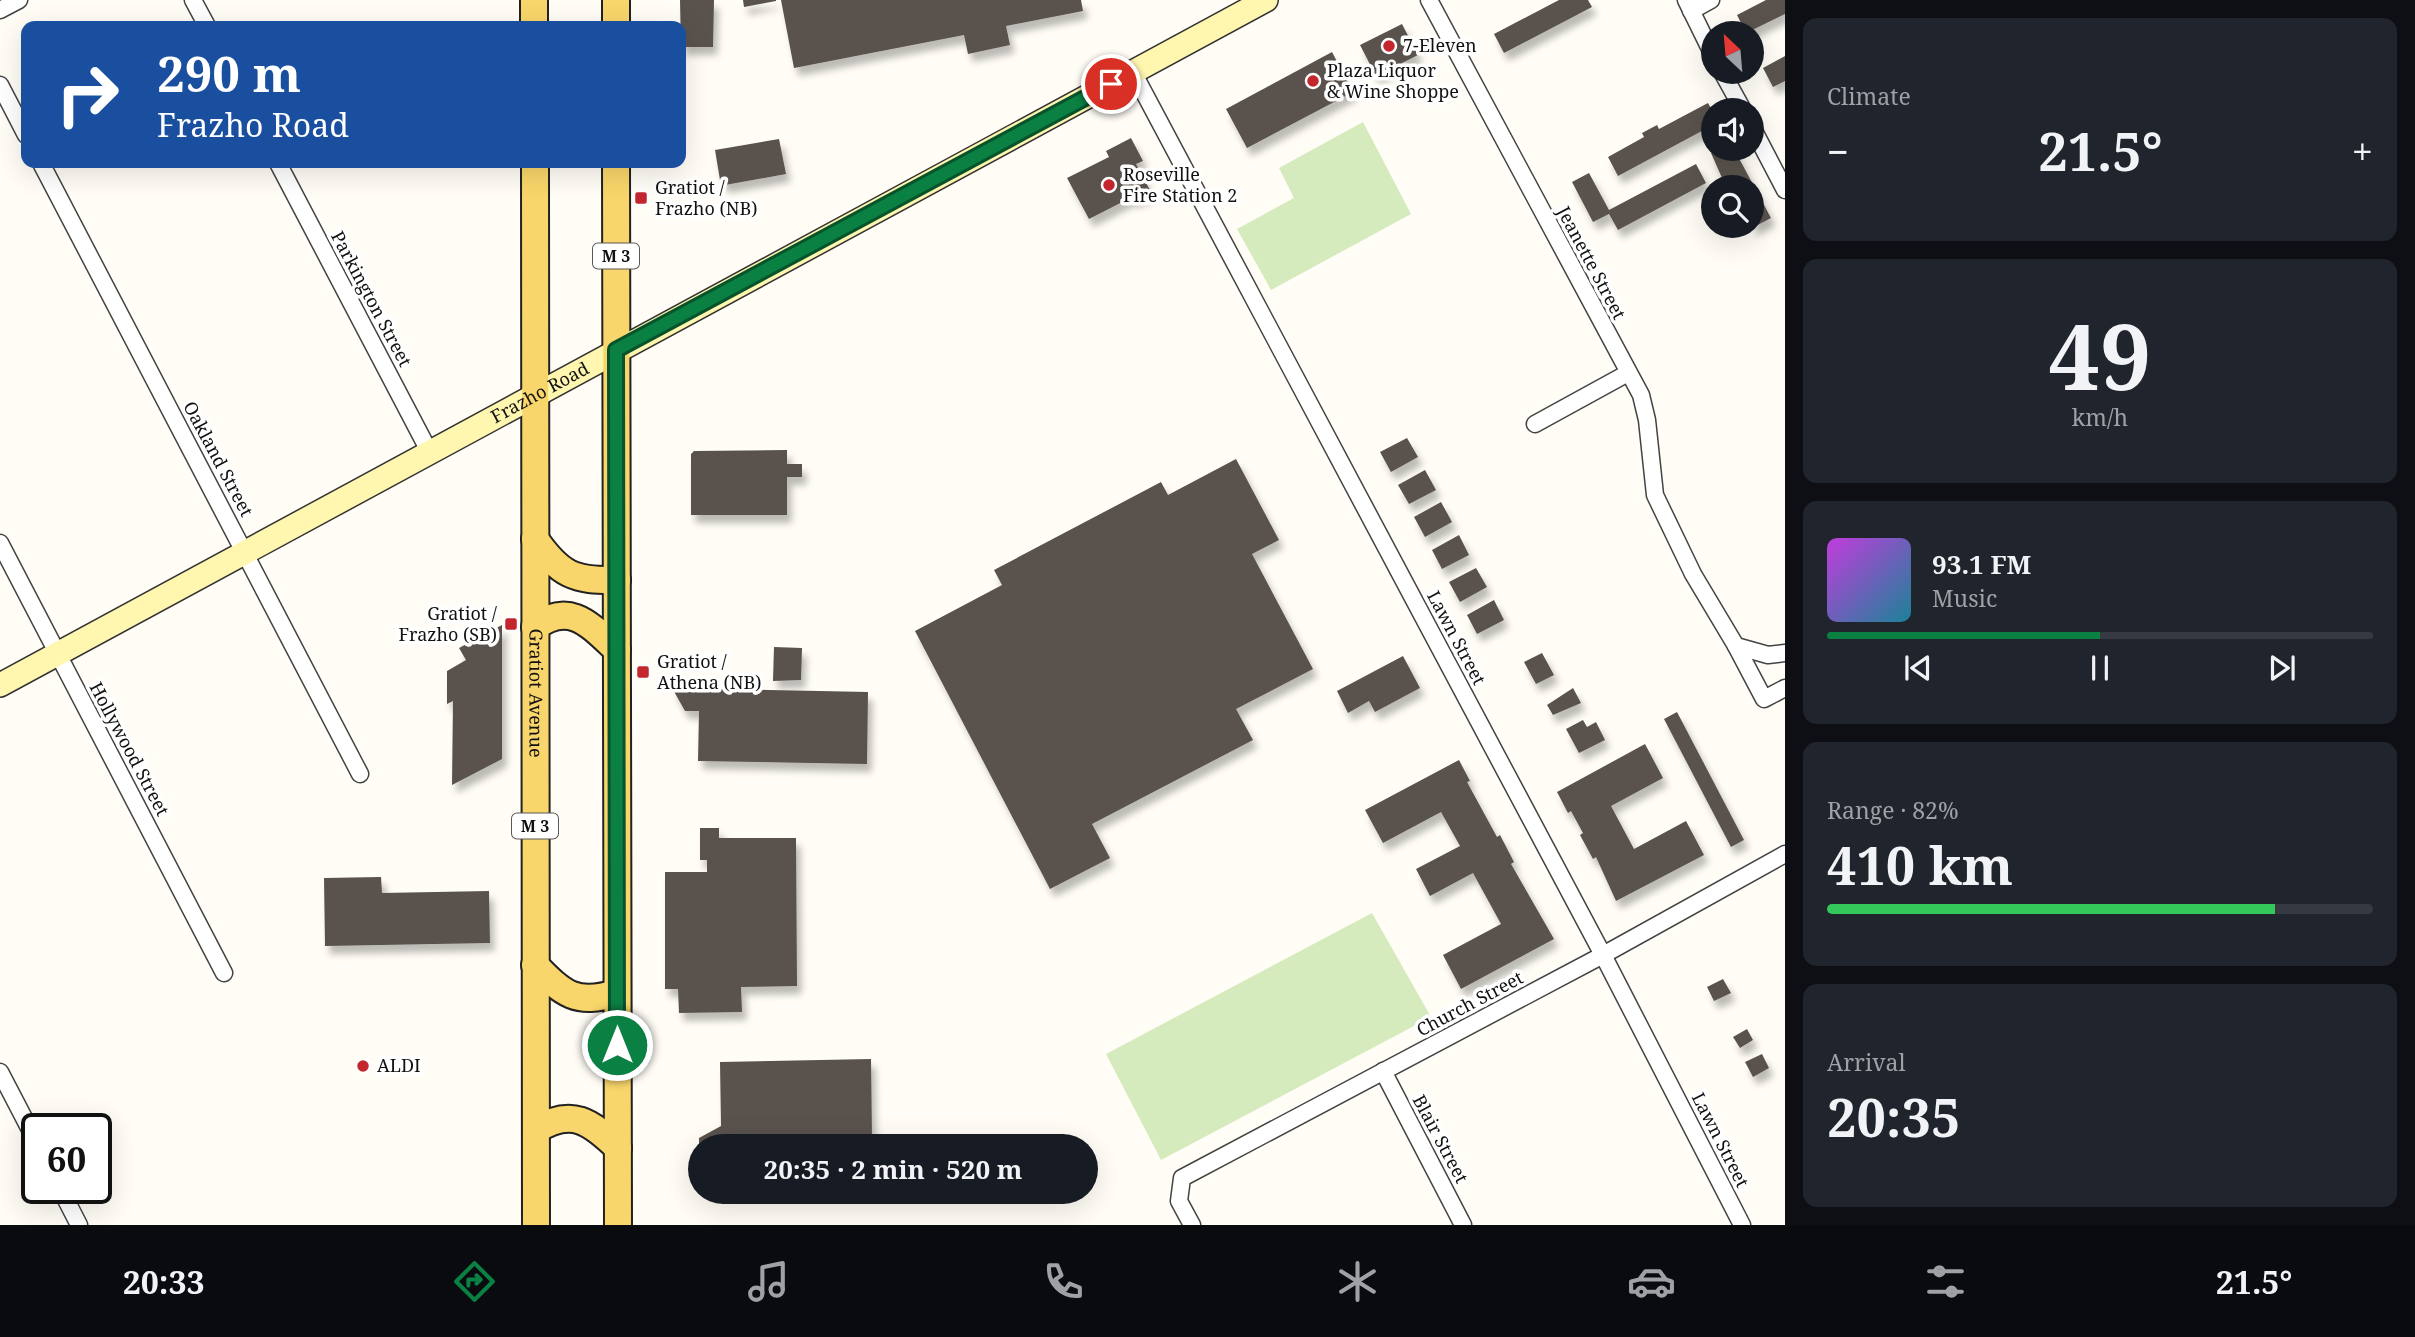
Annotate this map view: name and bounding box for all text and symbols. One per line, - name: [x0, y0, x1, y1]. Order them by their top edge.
- north arrow: [1701, 21, 1764, 84]
- map controls: [1701, 21, 1764, 238]
- place label: 7-Eleven: [1403, 33, 1477, 57]
- marker: 7-Eleven: [1381, 38, 1397, 54]
- text: 290 m: [157, 40, 301, 106]
- icon: right: [42, 49, 133, 140]
- pin: [1081, 54, 1141, 114]
- place label: Plaza Liquor & Wine Shoppe: [1327, 58, 1459, 103]
- icon: arrive: [1092, 65, 1130, 103]
- marker: Plaza Liquor & Wine Shoppe: [1305, 73, 1321, 89]
- text: Climate: [1827, 80, 1911, 112]
- button: sound: [1701, 98, 1764, 161]
- text: Frazho Road: [157, 103, 349, 146]
- text: 21.5°: [2038, 115, 2163, 186]
- text: −: [1827, 125, 1849, 177]
- text: +: [2352, 125, 2373, 177]
- place label: Roseville Fire Station 2: [1123, 162, 1237, 207]
- place label: Gratiot / Frazho (NB): [655, 175, 758, 220]
- button: search: [1701, 175, 1764, 238]
- marker: Roseville Fire Station 2: [1101, 177, 1117, 193]
- marker: Gratiot / Frazho (NB): [633, 190, 649, 206]
- street label: Jeanette Street: [1552, 201, 1632, 323]
- street label: Parkington Street: [326, 227, 418, 371]
- road number: M 3: [593, 244, 639, 268]
- text: 49: [2049, 293, 2151, 417]
- street label: Frazho Road: [486, 356, 593, 428]
- street label: Oakland Street: [178, 397, 259, 520]
- text: km/h: [2072, 401, 2128, 433]
- text: 93.1 FM: [1932, 546, 2031, 582]
- text: Music: [1932, 582, 1997, 614]
- street label: Lawn Street: [1422, 586, 1492, 689]
- place label: Gratiot / Frazho (SB): [398, 601, 498, 646]
- marker: Gratiot / Frazho (SB): [503, 616, 519, 632]
- street label: Gratiot Avenue: [524, 628, 549, 758]
- place label: Gratiot / Athena (NB): [657, 649, 761, 694]
- icon: previous: [1899, 649, 1937, 687]
- icon: pause: [2081, 649, 2119, 687]
- icon: next: [2263, 649, 2301, 687]
- marker: Gratiot / Athena (NB): [635, 664, 651, 680]
- street label: Hollywood Street: [84, 677, 175, 820]
- text: Range · 82%: [1827, 794, 1959, 826]
- road number: M 3: [512, 814, 558, 838]
- text: 410 km: [1827, 829, 2013, 900]
- street label: Church Street: [1412, 965, 1527, 1041]
- position arrow: [580, 1008, 654, 1082]
- text: Arrival: [1827, 1046, 1906, 1078]
- place label: ALDI: [377, 1053, 421, 1077]
- marker: ALDI: [355, 1058, 371, 1074]
- text: 20:35: [1827, 1081, 1960, 1152]
- street label: Lawn Street: [1687, 1088, 1755, 1191]
- street label: Blair Street: [1408, 1090, 1474, 1187]
- speed limit sign: 60: [21, 1113, 112, 1204]
- text: 20:35 · 2 min · 520 m: [763, 1151, 1023, 1187]
- icon: directions: [450, 1257, 499, 1306]
- icon: music: [744, 1257, 793, 1306]
- icon: phone: [1039, 1257, 1088, 1306]
- icon: climate: [1333, 1257, 1382, 1306]
- icon: car: [1627, 1257, 1676, 1306]
- icon: filters: [1921, 1257, 1970, 1306]
- text: 20:33: [123, 1260, 205, 1303]
- text: 21.5°: [2216, 1260, 2292, 1303]

